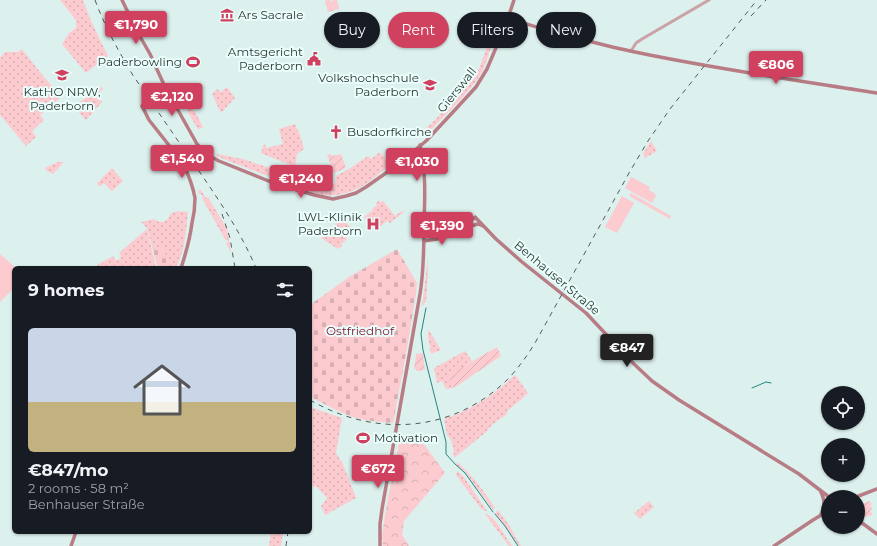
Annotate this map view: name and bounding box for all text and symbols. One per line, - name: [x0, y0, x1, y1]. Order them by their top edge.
- museum icon: Ars Sacrale: [219, 7, 235, 23]
- place label: Ars Sacrale: [238, 7, 304, 22]
- pin: €1,790: [103, 11, 169, 45]
- chip: Buy: [324, 12, 380, 48]
- chip: Rent: [388, 12, 449, 48]
- chip: Filters: [457, 12, 528, 48]
- chip: New: [536, 12, 596, 48]
- text: €1,790: [114, 16, 158, 32]
- place label: Amtsgericht Paderborn: [228, 44, 303, 73]
- public building icon: Amtsgericht Paderborn: [306, 51, 322, 67]
- pin: €806: [752, 51, 800, 85]
- place label: Paderbowling: [98, 54, 182, 69]
- sports icon: Paderbowling: [185, 54, 201, 70]
- text: €806: [758, 56, 794, 72]
- street label: Gierswall: [434, 64, 479, 115]
- school or university icon: KatHO NRW, Paderborn: [54, 67, 70, 83]
- place label: Volkshochschule Paderborn: [318, 70, 419, 99]
- school or university icon: Volkshochschule Paderborn: [422, 77, 438, 93]
- pin: €2,120: [139, 83, 205, 117]
- place label: KatHO NRW, Paderborn: [23, 84, 101, 113]
- text: €2,120: [150, 88, 194, 104]
- church icon: Busdorfkirche: [328, 124, 344, 140]
- place label: Busdorfkirche: [347, 124, 432, 139]
- pin: €1,540: [149, 145, 215, 179]
- pin: €1,030: [384, 148, 450, 182]
- text: €1,540: [160, 150, 204, 166]
- text: €1,030: [395, 153, 439, 169]
- pin: €1,240: [268, 165, 334, 199]
- text: €1,240: [279, 170, 323, 186]
- place label: LWL-Klinik Paderborn: [297, 209, 363, 238]
- pin: €1,390: [409, 212, 475, 246]
- hospital icon: LWL-Klinik Paderborn: [365, 216, 381, 232]
- text: €1,390: [420, 217, 464, 233]
- street label: Benhauser Straße: [511, 237, 603, 318]
- icon: filters: [274, 279, 296, 301]
- text: 9 homes: [28, 280, 104, 300]
- park label: Ostfriedhof: [326, 323, 395, 338]
- pin: €847: [603, 334, 651, 368]
- text: €847: [609, 339, 645, 355]
- icon: home: [126, 354, 198, 426]
- map controls: [821, 386, 865, 534]
- button: locate: [821, 386, 865, 430]
- sports icon: Motivation: [355, 430, 371, 446]
- place label: Motivation: [374, 430, 438, 445]
- button: +: [821, 438, 865, 482]
- pin: €672: [354, 455, 402, 489]
- text: €847/mo: [28, 460, 108, 480]
- text: €672: [361, 460, 395, 476]
- text: 2 rooms · 58 m²: [28, 480, 129, 496]
- button: −: [821, 490, 865, 534]
- text: Benhauser Straße: [28, 496, 145, 512]

